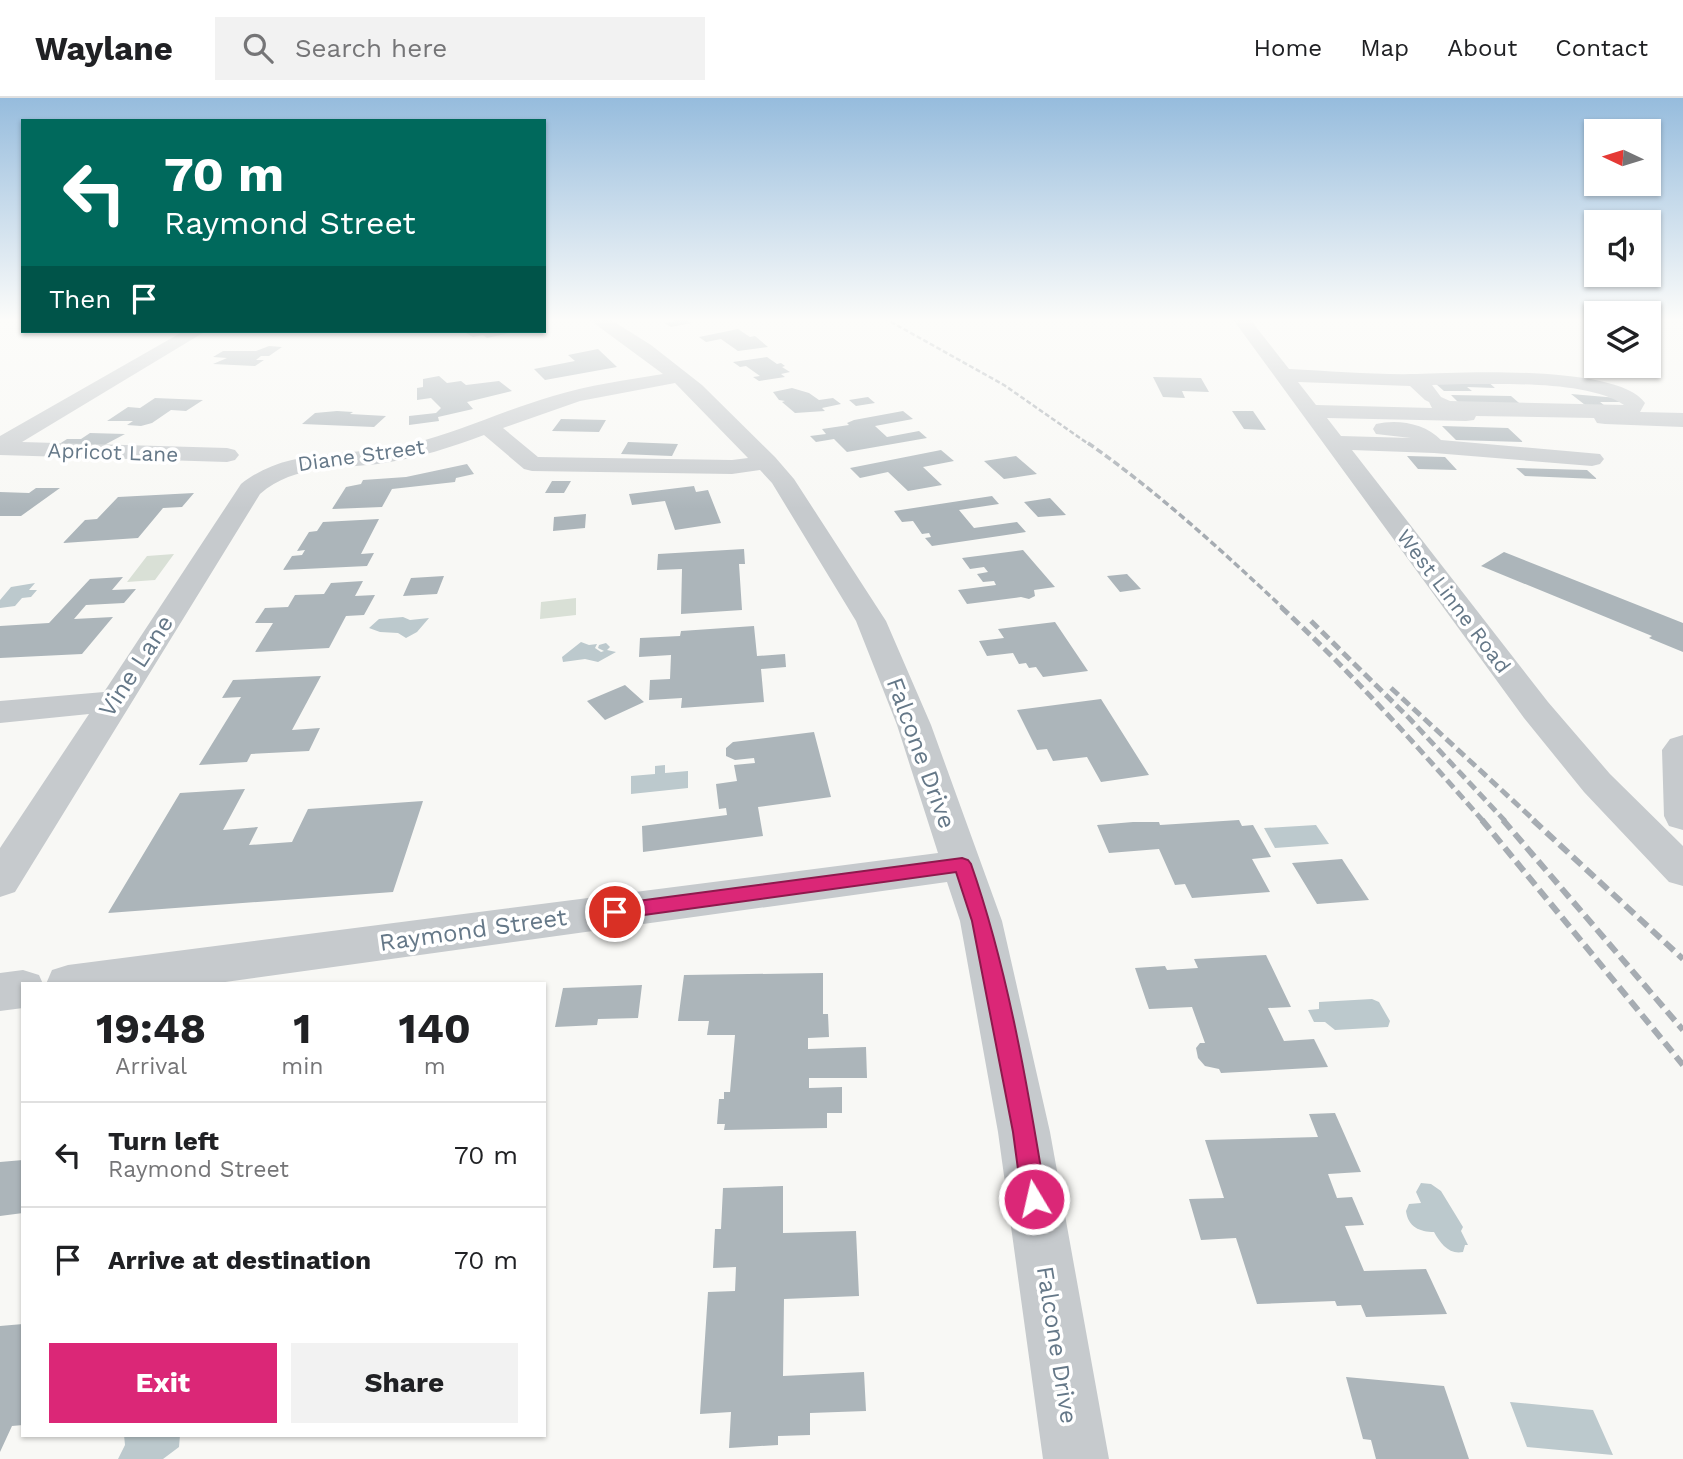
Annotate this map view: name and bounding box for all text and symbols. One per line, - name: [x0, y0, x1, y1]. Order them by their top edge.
- search box: [215, 17, 705, 80]
- text: Waylane: [35, 29, 173, 68]
- icon: search: [239, 29, 277, 67]
- text: Search here: [295, 33, 447, 63]
- text: Home: [1254, 34, 1322, 62]
- text: Map: [1360, 34, 1409, 62]
- text: About: [1447, 34, 1517, 62]
- text: Contact: [1555, 34, 1648, 62]
- north arrow: [1584, 119, 1661, 196]
- map controls: [1584, 119, 1661, 378]
- text: 70 m: [164, 145, 284, 203]
- icon: left: [49, 147, 140, 238]
- text: Raymond Street: [164, 204, 416, 242]
- button: sound: [1584, 210, 1661, 287]
- icon: arrive: [125, 280, 163, 318]
- text: Then: [49, 284, 111, 314]
- button: layers: [1584, 301, 1661, 378]
- street label: Diane Street: [296, 434, 426, 476]
- street label: Apricot Lane: [47, 437, 179, 467]
- street label: West Linne Road: [1392, 524, 1516, 678]
- street label: Vine Lane: [93, 610, 179, 722]
- street label: Falcone Drive: [881, 674, 961, 832]
- pin: [585, 882, 645, 942]
- icon: arrive: [596, 893, 634, 931]
- street label: Raymond Street: [378, 903, 568, 957]
- text: 19:48: [96, 1004, 206, 1053]
- text: 1: [293, 1004, 311, 1053]
- text: 140: [399, 1004, 471, 1053]
- text: Arrival: [115, 1053, 187, 1080]
- text: min: [281, 1053, 324, 1080]
- text: m: [424, 1053, 446, 1080]
- text: Turn left: [108, 1126, 219, 1156]
- icon: left: [49, 1136, 87, 1174]
- text: 70 m: [454, 1140, 518, 1170]
- text: Raymond Street: [108, 1156, 289, 1183]
- position arrow: [997, 1162, 1071, 1236]
- icon: arrive: [49, 1241, 87, 1279]
- text: Arrive at destination: [108, 1245, 371, 1275]
- text: 70 m: [454, 1245, 518, 1275]
- street label: Falcone Drive: [1031, 1264, 1083, 1426]
- button: Exit: [49, 1343, 277, 1423]
- button: Share: [291, 1343, 518, 1423]

